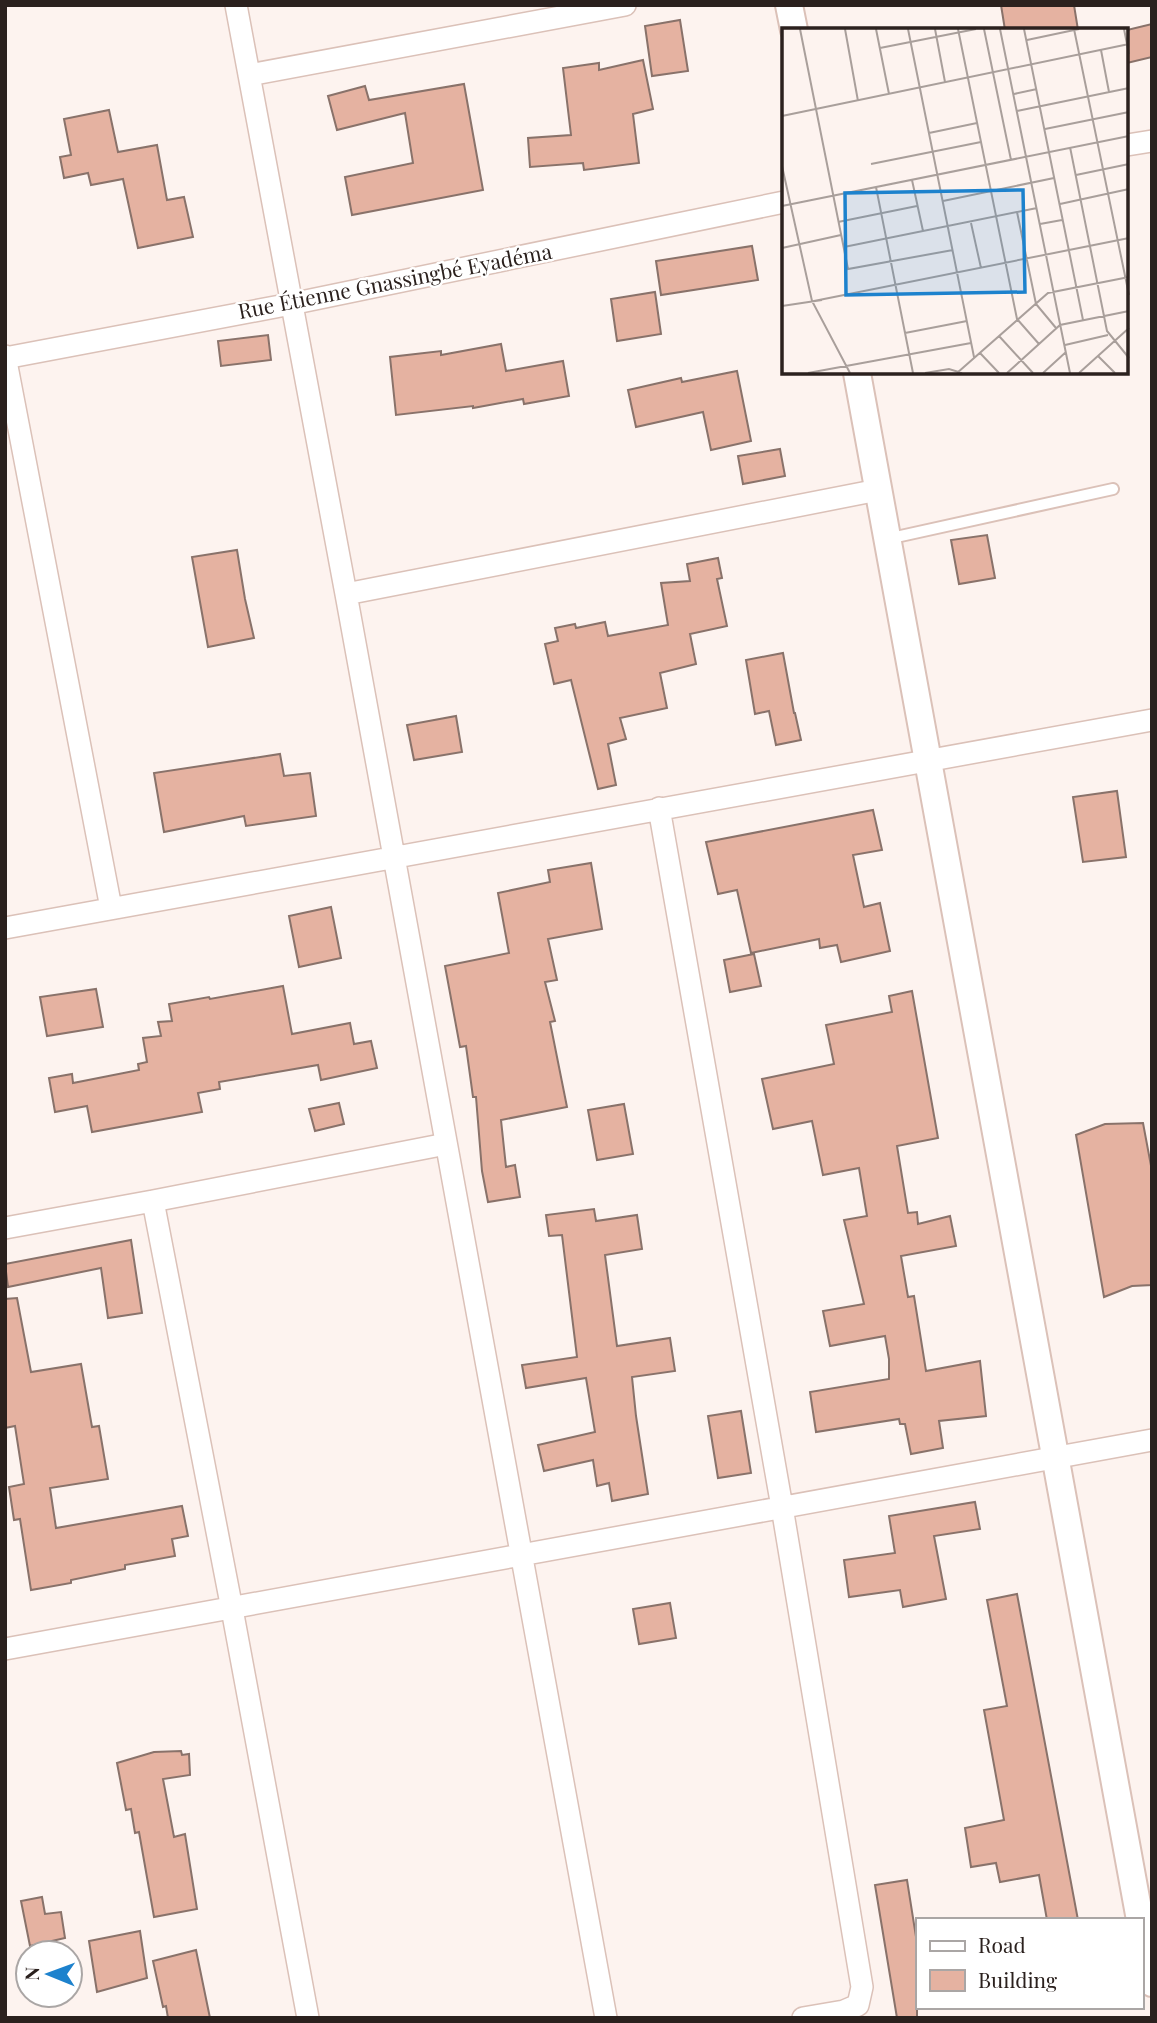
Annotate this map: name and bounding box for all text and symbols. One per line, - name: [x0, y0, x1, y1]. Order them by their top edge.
- inset map: [782, 28, 1129, 374]
- street label: Rue Étienne Gnassingbé Eyadéma: [235, 236, 554, 324]
- legend: [916, 1918, 1143, 2009]
- text: Road: [978, 1930, 1026, 1958]
- north arrow: [14, 1939, 84, 2009]
- text: Building: [978, 1965, 1057, 1993]
- text: N: [18, 1966, 44, 1981]

